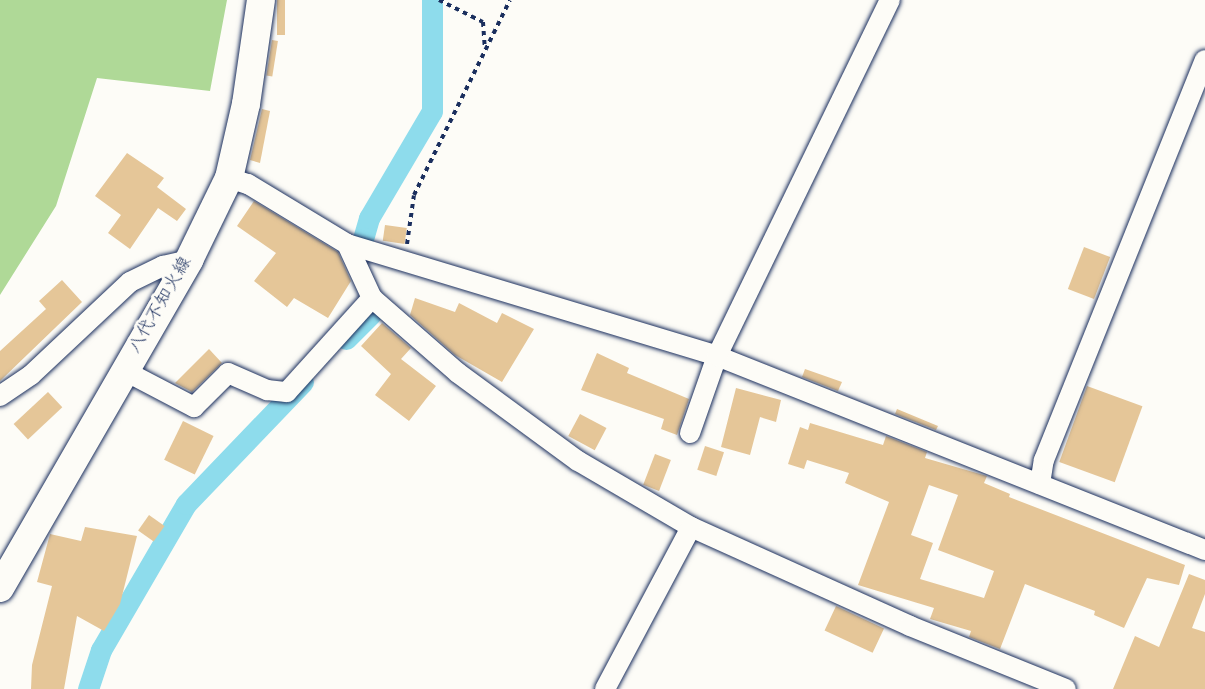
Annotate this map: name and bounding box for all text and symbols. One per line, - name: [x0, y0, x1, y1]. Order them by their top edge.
- street label: 八代不知火線: [126, 254, 198, 358]

